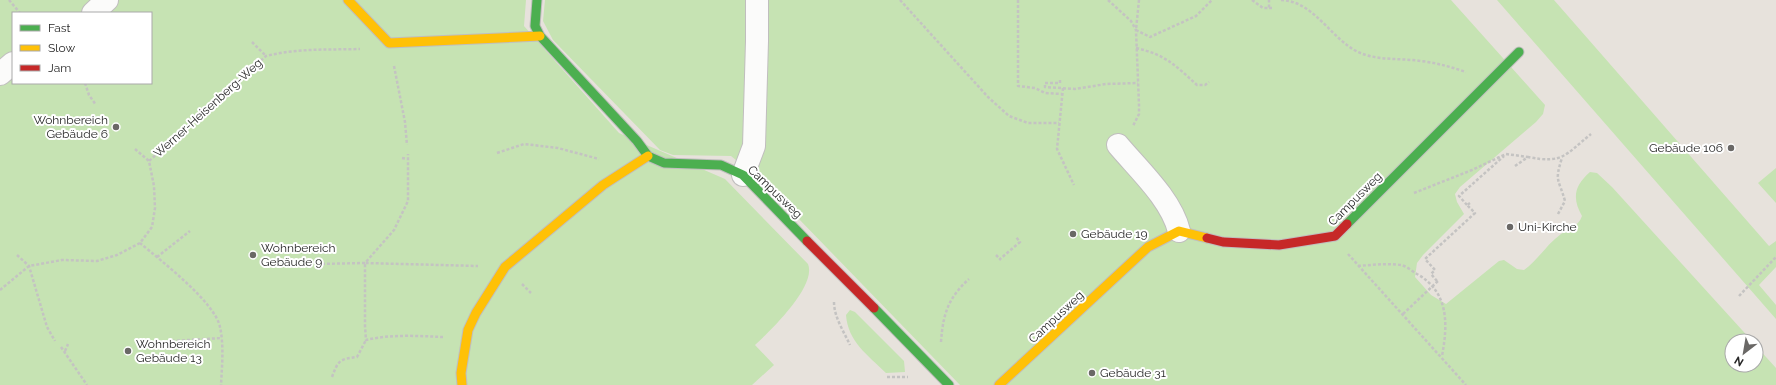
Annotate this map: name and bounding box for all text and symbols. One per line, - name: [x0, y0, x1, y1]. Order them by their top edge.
- legend: [12, 12, 152, 84]
- text: Fast: [48, 21, 71, 35]
- text: Slow: [48, 41, 75, 55]
- street label: Werner-Heisenberg-Weg: [151, 56, 265, 160]
- text: Jam: [48, 61, 71, 75]
- place label: Wohnbereich Gebäude 6: [33, 113, 108, 141]
- marker: Wohnbereich Gebäude 6: [111, 122, 121, 132]
- place label: Gebäude 106: [1649, 141, 1723, 155]
- marker: Gebäude 106: [1726, 143, 1736, 153]
- street label: Campusweg: [745, 163, 805, 221]
- street label: Campusweg: [1325, 169, 1385, 229]
- place label: Uni-Kirche: [1518, 220, 1577, 234]
- marker: Uni-Kirche: [1505, 222, 1515, 232]
- place label: Gebäude 19: [1081, 227, 1147, 241]
- marker: Gebäude 19: [1068, 229, 1078, 239]
- place label: Wohnbereich Gebäude 9: [261, 241, 336, 269]
- marker: Wohnbereich Gebäude 9: [248, 250, 258, 260]
- street label: Campusweg: [1026, 288, 1086, 346]
- north arrow: [1724, 333, 1764, 373]
- place label: Wohnbereich Gebäude 13: [136, 337, 211, 365]
- marker: Wohnbereich Gebäude 13: [123, 346, 133, 356]
- text: N: [1732, 353, 1746, 369]
- place label: Gebäude 31: [1100, 366, 1166, 380]
- marker: Gebäude 31: [1087, 368, 1097, 378]

